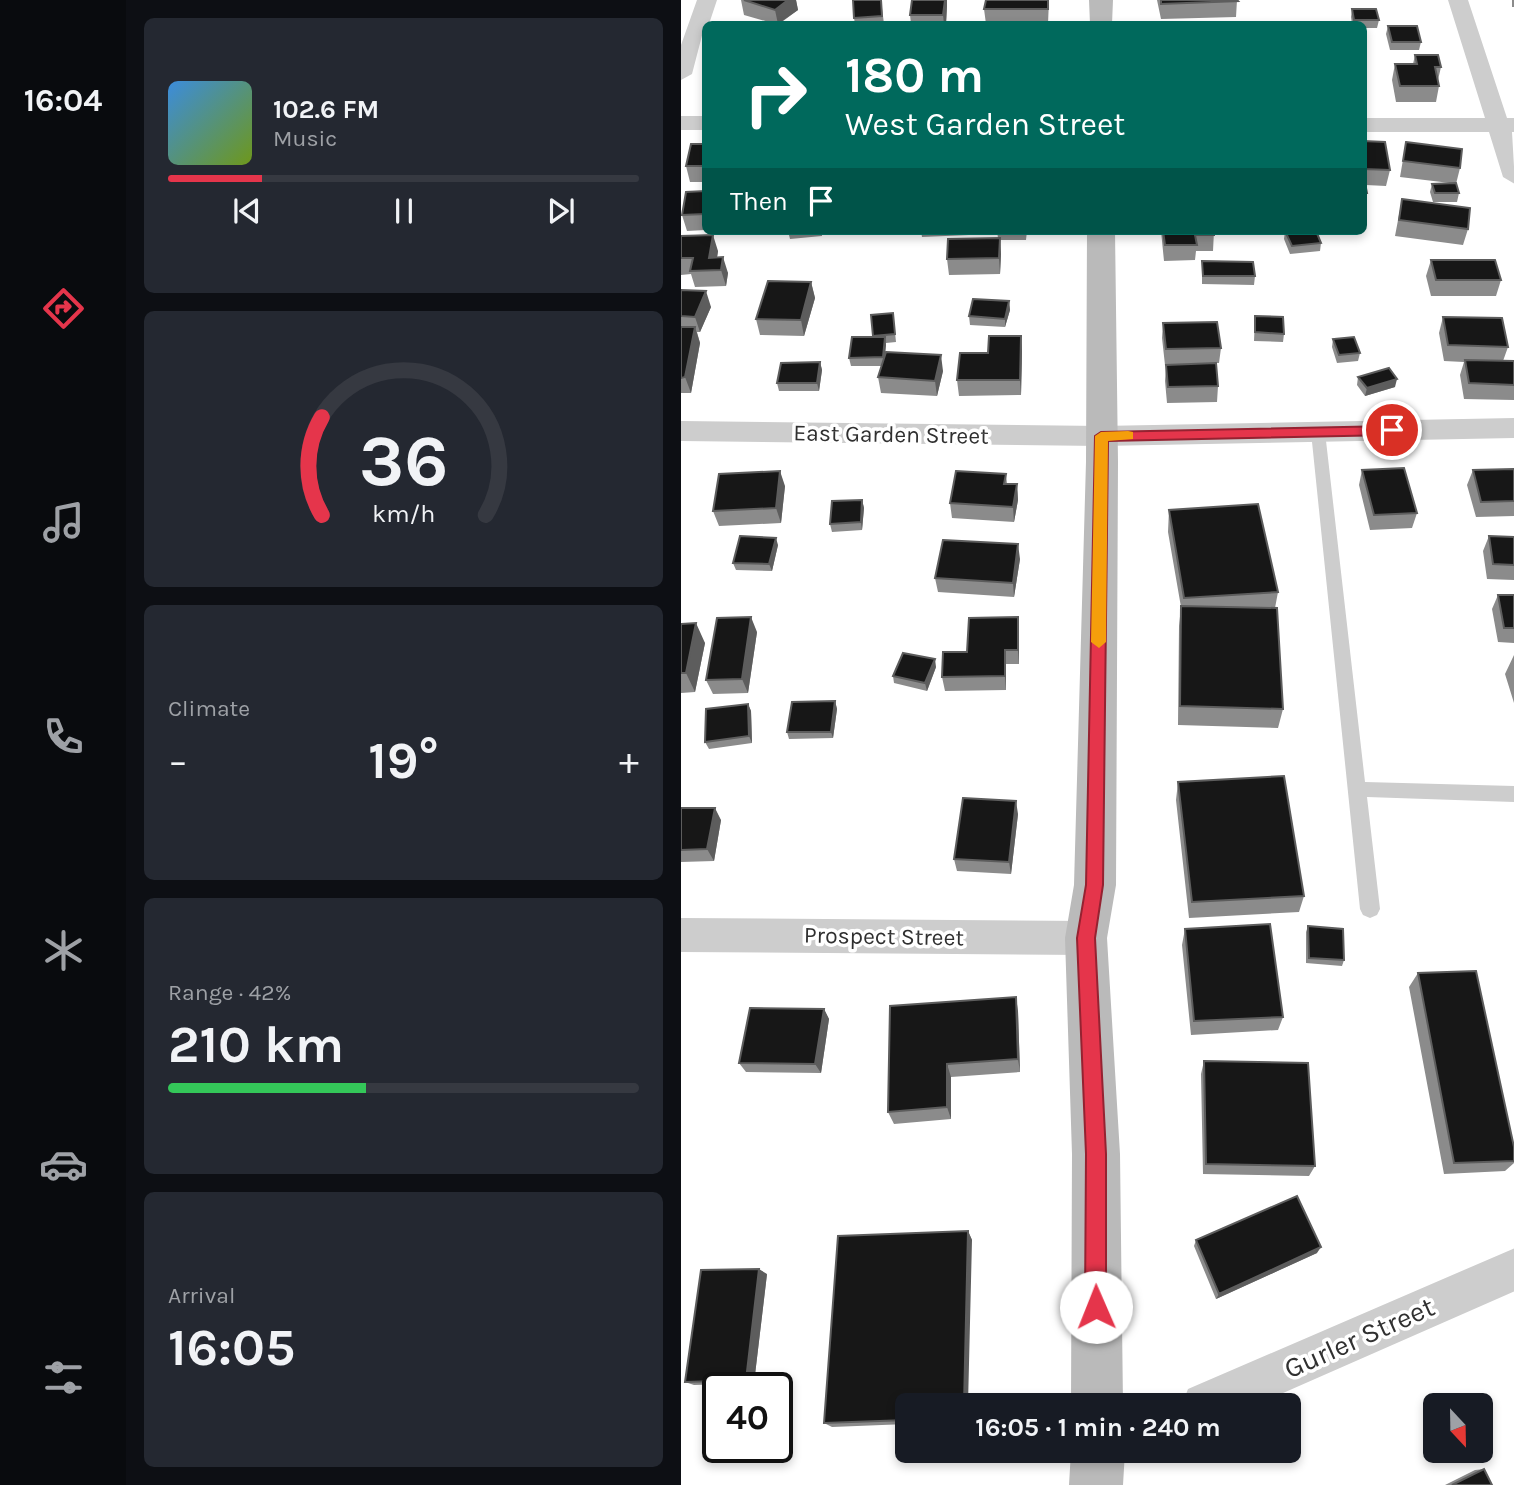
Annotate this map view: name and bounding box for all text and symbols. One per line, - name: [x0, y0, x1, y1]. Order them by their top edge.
- text: 180 m: [845, 47, 984, 104]
- icon: right: [730, 49, 821, 140]
- text: 16:04: [24, 82, 102, 119]
- text: 102.6 FM: [273, 94, 379, 125]
- text: West Garden Street: [845, 106, 1125, 143]
- text: Music: [273, 125, 337, 152]
- icon: arrive: [802, 182, 840, 220]
- text: Then: [730, 186, 788, 217]
- icon: previous: [228, 192, 266, 230]
- icon: pause: [385, 192, 423, 230]
- icon: next: [542, 192, 580, 230]
- icon: directions: [39, 284, 88, 333]
- pin: [1362, 400, 1422, 460]
- icon: arrive: [1373, 411, 1411, 449]
- text: 36: [359, 419, 448, 504]
- street label: East Garden Street: [793, 419, 989, 450]
- icon: music: [39, 498, 88, 547]
- text: km/h: [372, 499, 435, 528]
- text: Climate: [168, 695, 250, 722]
- icon: phone: [39, 712, 88, 761]
- text: 19°: [368, 730, 439, 791]
- text: −: [168, 739, 188, 784]
- text: +: [619, 739, 639, 784]
- street label: Prospect Street: [804, 922, 965, 951]
- icon: climate: [39, 926, 88, 975]
- text: Range · 42%: [168, 979, 291, 1006]
- text: 210 km: [168, 1014, 344, 1075]
- icon: car: [39, 1140, 88, 1189]
- position arrow: [1059, 1270, 1133, 1344]
- text: Arrival: [168, 1282, 235, 1309]
- street label: Gurler Street: [1279, 1290, 1439, 1385]
- text: 16:05: [168, 1317, 295, 1378]
- icon: filters: [39, 1353, 88, 1402]
- speed limit sign: 40: [702, 1372, 793, 1463]
- north arrow: [1423, 1393, 1493, 1463]
- map controls: [1423, 1393, 1493, 1463]
- text: 16:05 · 1 min · 240 m: [975, 1412, 1221, 1443]

